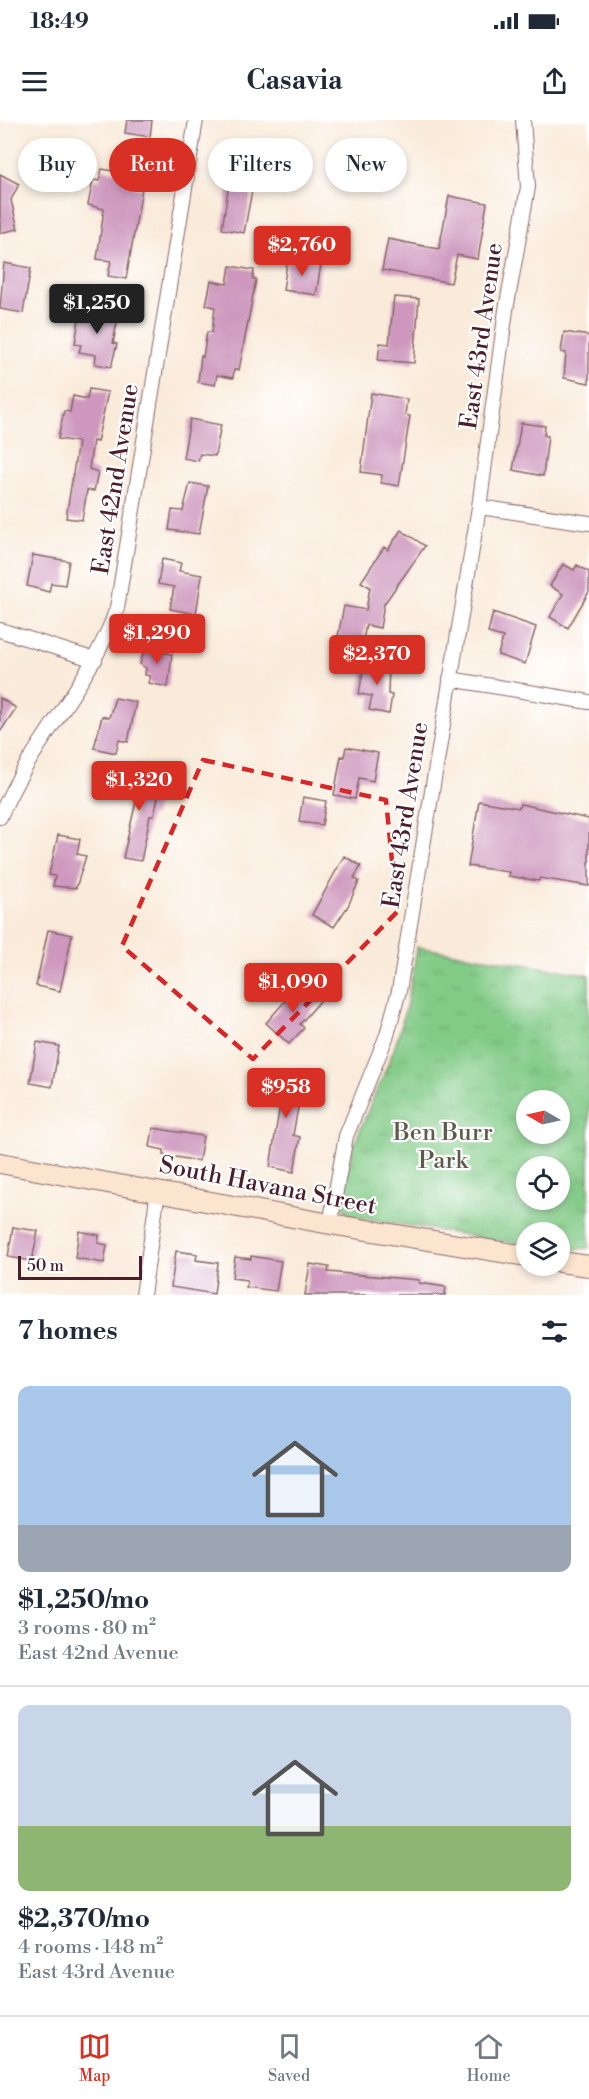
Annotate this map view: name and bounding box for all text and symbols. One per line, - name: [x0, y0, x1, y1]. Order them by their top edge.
- text: 18:49: [30, 8, 89, 35]
- text: Casavia: [246, 64, 343, 98]
- icon: menu: [18, 65, 51, 98]
- icon: share: [538, 65, 571, 98]
- chip: Buy: [18, 138, 97, 192]
- chip: Rent: [109, 138, 196, 192]
- chip: Filters: [208, 138, 313, 192]
- chip: New: [325, 138, 407, 192]
- pin: $2,760: [253, 226, 351, 277]
- text: $2,760: [268, 233, 336, 258]
- street label: East 43rd Avenue: [454, 241, 510, 431]
- pin: $1,250: [48, 284, 146, 335]
- text: $1,250: [63, 291, 131, 316]
- street label: East 42nd Avenue: [86, 382, 146, 577]
- pin: $1,290: [108, 614, 206, 665]
- text: $1,290: [123, 621, 191, 646]
- pin: $2,370: [328, 635, 426, 686]
- text: $2,370: [343, 642, 411, 667]
- street label: East 43rd Avenue: [376, 720, 436, 910]
- pin: $1,320: [90, 761, 188, 812]
- text: $1,320: [106, 768, 172, 793]
- pin: $1,090: [244, 963, 342, 1014]
- text: $1,090: [258, 970, 328, 995]
- pin: $958: [250, 1068, 322, 1119]
- text: $958: [261, 1075, 311, 1100]
- north arrow: [516, 1090, 570, 1144]
- map controls: [516, 1090, 570, 1276]
- park label: Ben Burr Park: [392, 1118, 493, 1176]
- street label: South Havana Street: [157, 1150, 379, 1222]
- button: locate: [516, 1156, 570, 1210]
- button: layers: [516, 1222, 570, 1276]
- scale bar: [18, 1253, 142, 1280]
- text: 50 m: [27, 1256, 64, 1276]
- text: 7 homes: [18, 1315, 118, 1347]
- icon: filters: [538, 1315, 571, 1348]
- icon: home: [241, 1425, 349, 1533]
- text: $1,250/mo: [18, 1584, 149, 1616]
- text: 3 rooms · 80 m²: [18, 1616, 156, 1641]
- text: East 42nd Avenue: [18, 1641, 179, 1666]
- icon: home: [241, 1744, 349, 1852]
- text: $2,370/mo: [18, 1903, 150, 1935]
- text: 4 rooms · 148 m²: [18, 1935, 163, 1960]
- text: East 43rd Avenue: [18, 1960, 175, 1985]
- tab: Map: [78, 2030, 111, 2086]
- tab: Saved: [268, 2030, 310, 2086]
- tab: Home: [467, 2030, 511, 2086]

